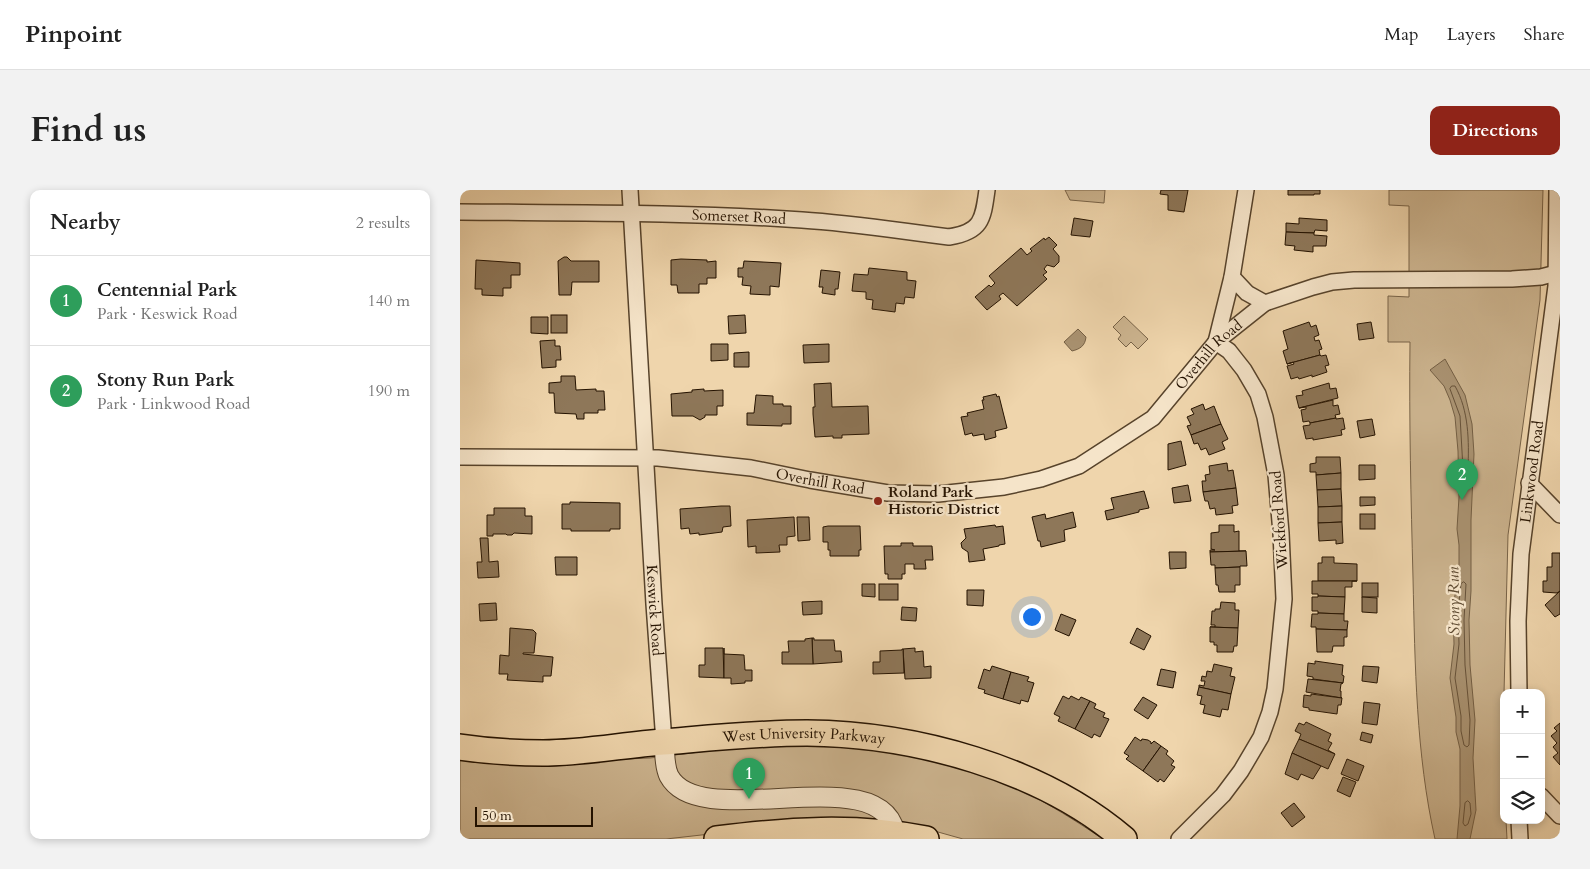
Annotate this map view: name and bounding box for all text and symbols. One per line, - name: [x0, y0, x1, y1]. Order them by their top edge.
- text: Pinpoint: [25, 18, 122, 51]
- text: Map: [1384, 22, 1419, 47]
- text: Layers: [1447, 22, 1496, 47]
- text: Share: [1524, 22, 1565, 47]
- text: Find us: [30, 106, 146, 154]
- button: Directions: [1430, 106, 1560, 155]
- street label: Somerset Road: [692, 205, 787, 229]
- text: Nearby: [50, 208, 121, 237]
- text: 2 results: [356, 212, 410, 234]
- text: Centennial Park: [97, 277, 237, 303]
- text: 1: [62, 290, 70, 312]
- text: 140 m: [368, 290, 410, 312]
- text: Park · Keswick Road: [97, 303, 238, 325]
- street label: Overhill Road: [1171, 315, 1246, 394]
- text: Stony Run Park: [97, 367, 235, 393]
- text: 2: [62, 380, 70, 402]
- text: 190 m: [368, 380, 410, 402]
- text: Park · Linkwood Road: [97, 393, 250, 415]
- street label: Linkwood Road: [1515, 419, 1548, 524]
- pin: 2: [1446, 459, 1478, 500]
- street label: Overhill Road: [774, 463, 866, 499]
- street label: Wickford Road: [1266, 470, 1292, 571]
- place label: Roland Park Historic District: [888, 482, 1000, 519]
- marker: Roland Park Historic District: [872, 495, 884, 507]
- street label: Keswick Road: [642, 564, 668, 656]
- water label: Stony Run: [1442, 566, 1466, 635]
- your location: [1019, 604, 1045, 630]
- map controls: [1500, 689, 1545, 824]
- button: +: [1500, 689, 1545, 734]
- street label: West University Parkway: [721, 723, 887, 749]
- button: −: [1500, 734, 1545, 779]
- pin: 1: [733, 758, 765, 799]
- button: layers: [1500, 779, 1545, 824]
- scale bar: [475, 804, 592, 827]
- text: 50 m: [482, 806, 512, 825]

